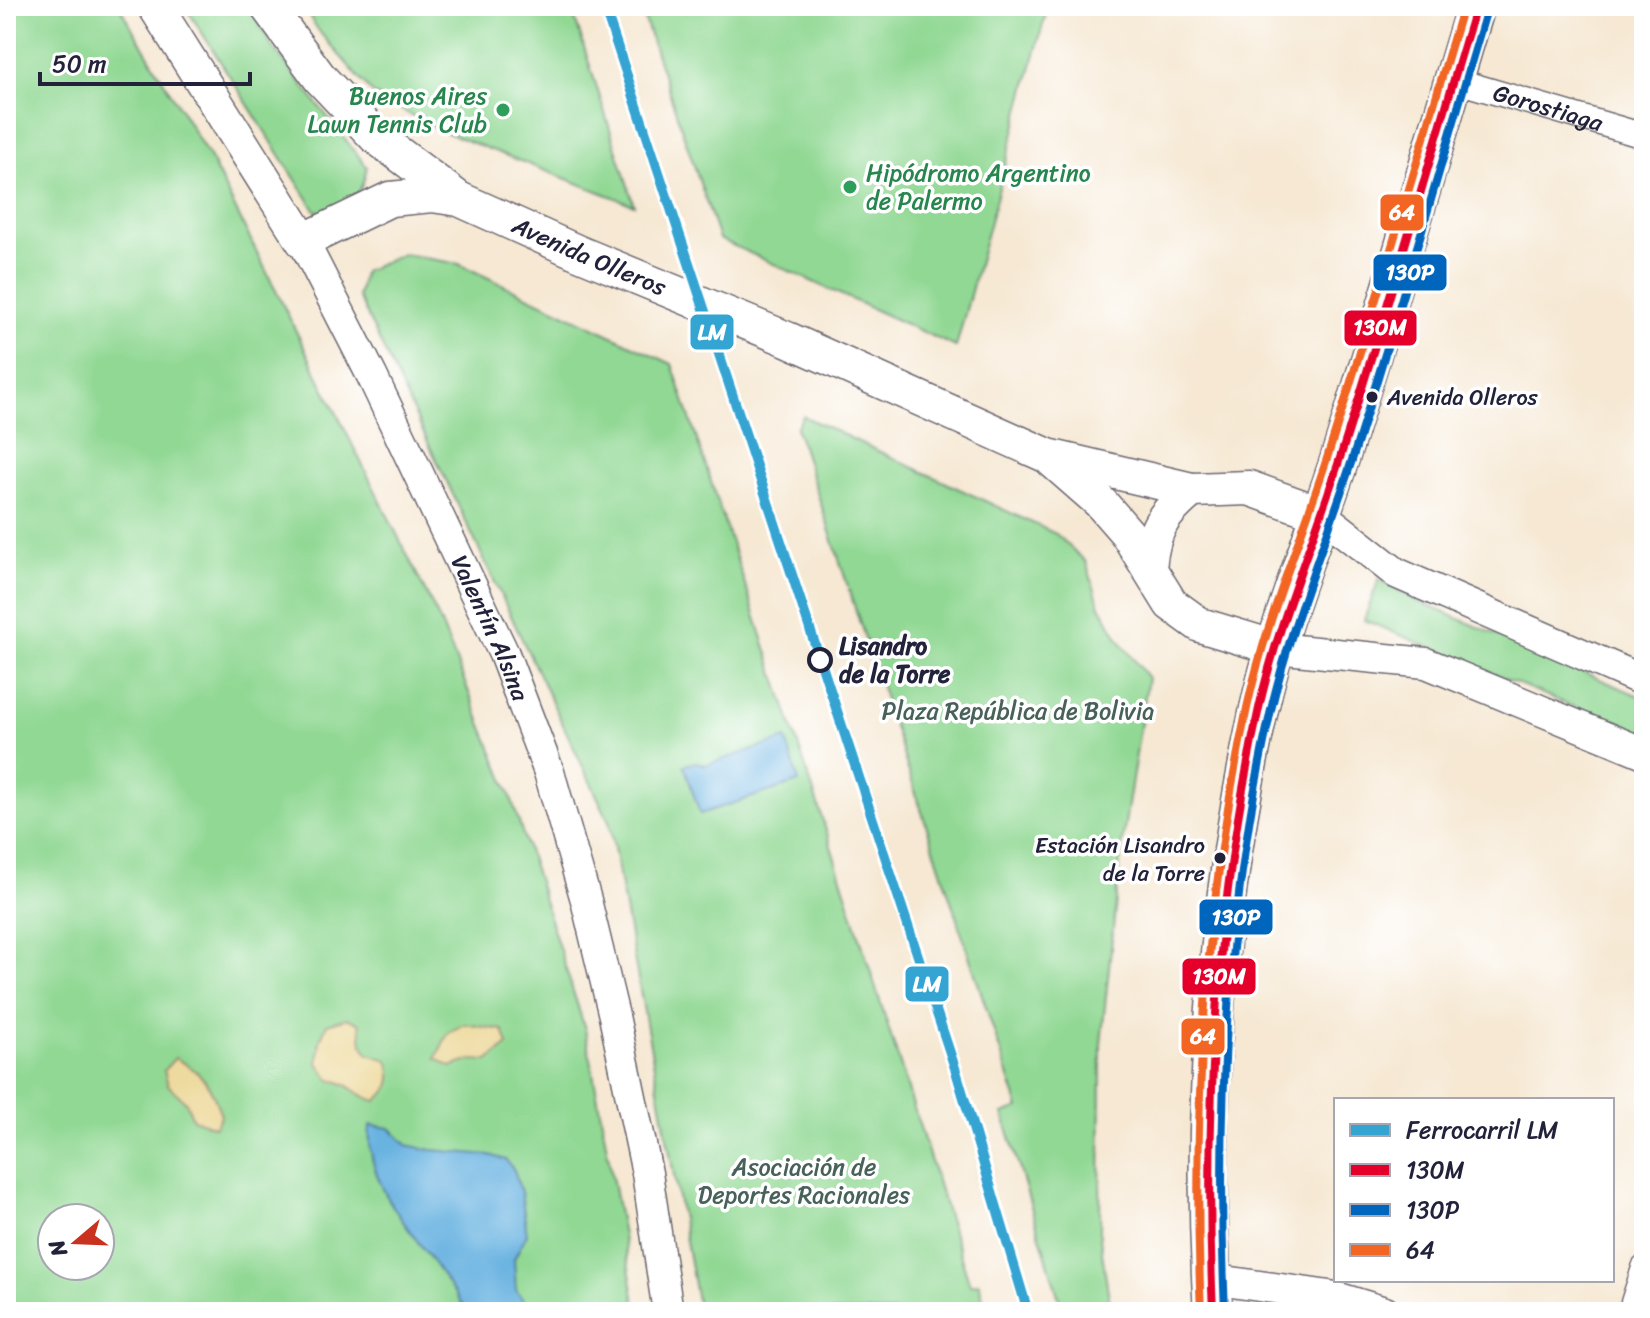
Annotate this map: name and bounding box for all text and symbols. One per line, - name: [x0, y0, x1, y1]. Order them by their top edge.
- scale bar: [40, 36, 250, 86]
- text: 50 m: [52, 43, 107, 85]
- street label: Gorostiaga: [1488, 72, 1609, 144]
- place label: Buenos Aires Lawn Tennis Club: [307, 75, 488, 145]
- marker: Buenos Aires Lawn Tennis Club: [494, 101, 512, 119]
- place label: Hipódromo Argentino de Palermo: [866, 152, 1091, 222]
- marker: Hipódromo Argentino de Palermo: [841, 178, 859, 196]
- line badge: 64: [1379, 193, 1425, 232]
- text: 64: [1388, 193, 1415, 232]
- street label: Avenida Olleros: [504, 204, 674, 308]
- line badge: 130P: [1372, 253, 1448, 292]
- text: 130P: [1386, 253, 1435, 292]
- text: 130M: [1353, 308, 1408, 347]
- line badge: 130M: [1343, 309, 1418, 347]
- line badge: LM: [689, 313, 735, 351]
- text: LM: [698, 313, 727, 352]
- place label: Avenida Olleros: [1386, 378, 1539, 417]
- marker: Avenida Olleros: [1364, 389, 1380, 405]
- street label: Valentín Alsina: [439, 548, 541, 708]
- place label: Lisandro de la Torre: [839, 625, 951, 695]
- marker: Lisandro de la Torre: [808, 648, 832, 672]
- park label: Plaza República de Bolivia: [882, 690, 1154, 732]
- place label: Estación Lisandro de la Torre: [1035, 826, 1205, 893]
- marker: Estación Lisandro de la Torre: [1212, 850, 1228, 866]
- line badge: 130P: [1198, 898, 1274, 936]
- text: 130P: [1212, 898, 1261, 937]
- line badge: 130M: [1181, 957, 1257, 996]
- text: 130M: [1192, 957, 1247, 996]
- line badge: LM: [904, 965, 950, 1003]
- text: LM: [913, 965, 942, 1004]
- line badge: 64: [1180, 1017, 1226, 1056]
- text: 64: [1189, 1017, 1216, 1056]
- legend: [1334, 1098, 1614, 1282]
- text: Ferrocarril LM: [1406, 1109, 1559, 1151]
- park label: Asociación de Deportes Racionales: [698, 1146, 910, 1216]
- text: 130M: [1406, 1149, 1465, 1191]
- text: 130P: [1406, 1189, 1460, 1231]
- north arrow: [36, 1202, 116, 1282]
- text: 64: [1406, 1229, 1435, 1271]
- text: N: [36, 1234, 79, 1263]

